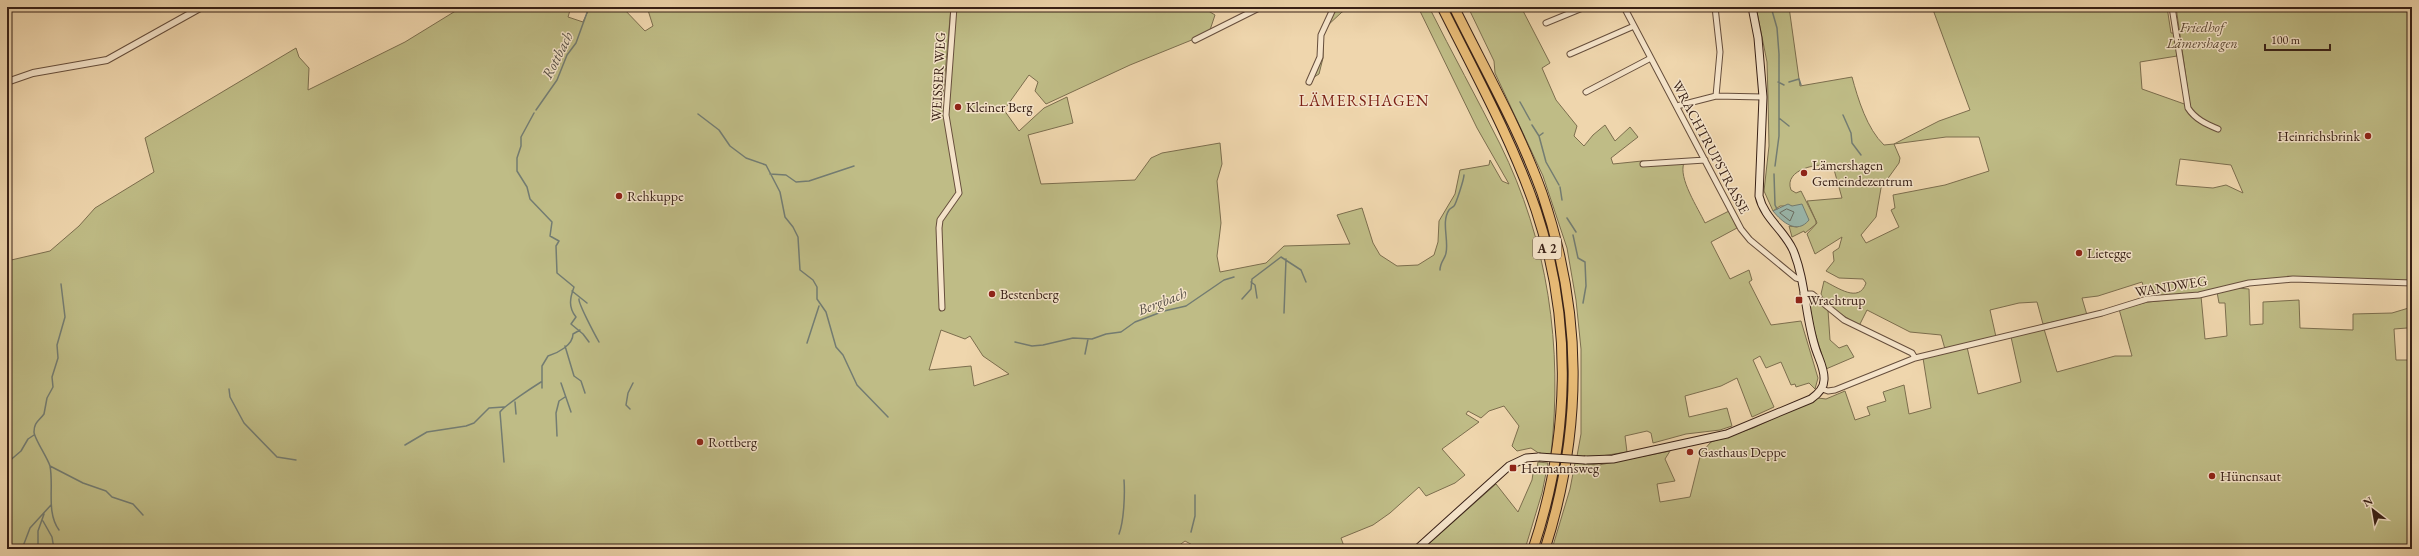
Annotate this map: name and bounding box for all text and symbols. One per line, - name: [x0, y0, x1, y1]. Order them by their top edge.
- park label: Friedhof Lämershagen: [2165, 18, 2238, 52]
- scale bar: [2265, 26, 2330, 52]
- water label: Rottbach: [537, 28, 577, 82]
- street label: WEISSER WEG: [927, 32, 949, 122]
- text: 100 m: [2271, 32, 2301, 48]
- street label: WRACHTRUPSTRASSE: [1668, 77, 1754, 217]
- district label: LÄMERSHAGEN: [1299, 90, 1429, 111]
- place label: Kleiner Berg: [966, 98, 1033, 116]
- marker: Kleiner Berg: [953, 102, 963, 112]
- place label: Heinrichsbrink: [2278, 127, 2360, 145]
- marker: Heinrichsbrink: [2363, 131, 2373, 141]
- place label: Lämershagen Gemeindezentrum: [1812, 156, 1913, 190]
- marker: Lämershagen Gemeindezentrum: [1799, 168, 1809, 178]
- place label: Rehkuppe: [627, 187, 684, 205]
- marker: Rehkuppe: [614, 191, 624, 201]
- road number: A 2: [1533, 237, 1561, 259]
- place label: Lietegge: [2087, 244, 2132, 262]
- marker: Lietegge: [2074, 248, 2084, 258]
- street label: WANDWEG: [2134, 271, 2208, 301]
- water label: Bergbach: [1134, 283, 1190, 319]
- place label: Bestenberg: [1000, 285, 1060, 303]
- marker: Bestenberg: [987, 289, 997, 299]
- place label: Wrachtrup: [1807, 291, 1865, 309]
- marker: Wrachtrup: [1794, 295, 1804, 305]
- place label: Rottberg: [708, 433, 758, 451]
- marker: Rottberg: [695, 437, 705, 447]
- place label: Gasthaus Deppe: [1698, 443, 1787, 461]
- marker: Gasthaus Deppe: [1685, 447, 1695, 457]
- place label: Hermannsweg: [1521, 459, 1600, 477]
- marker: Hermannsweg: [1508, 463, 1518, 473]
- place label: Hünensaut: [2220, 467, 2281, 485]
- marker: Hünensaut: [2207, 471, 2217, 481]
- north arrow: [2353, 490, 2393, 530]
- text: N: [2360, 493, 2375, 510]

